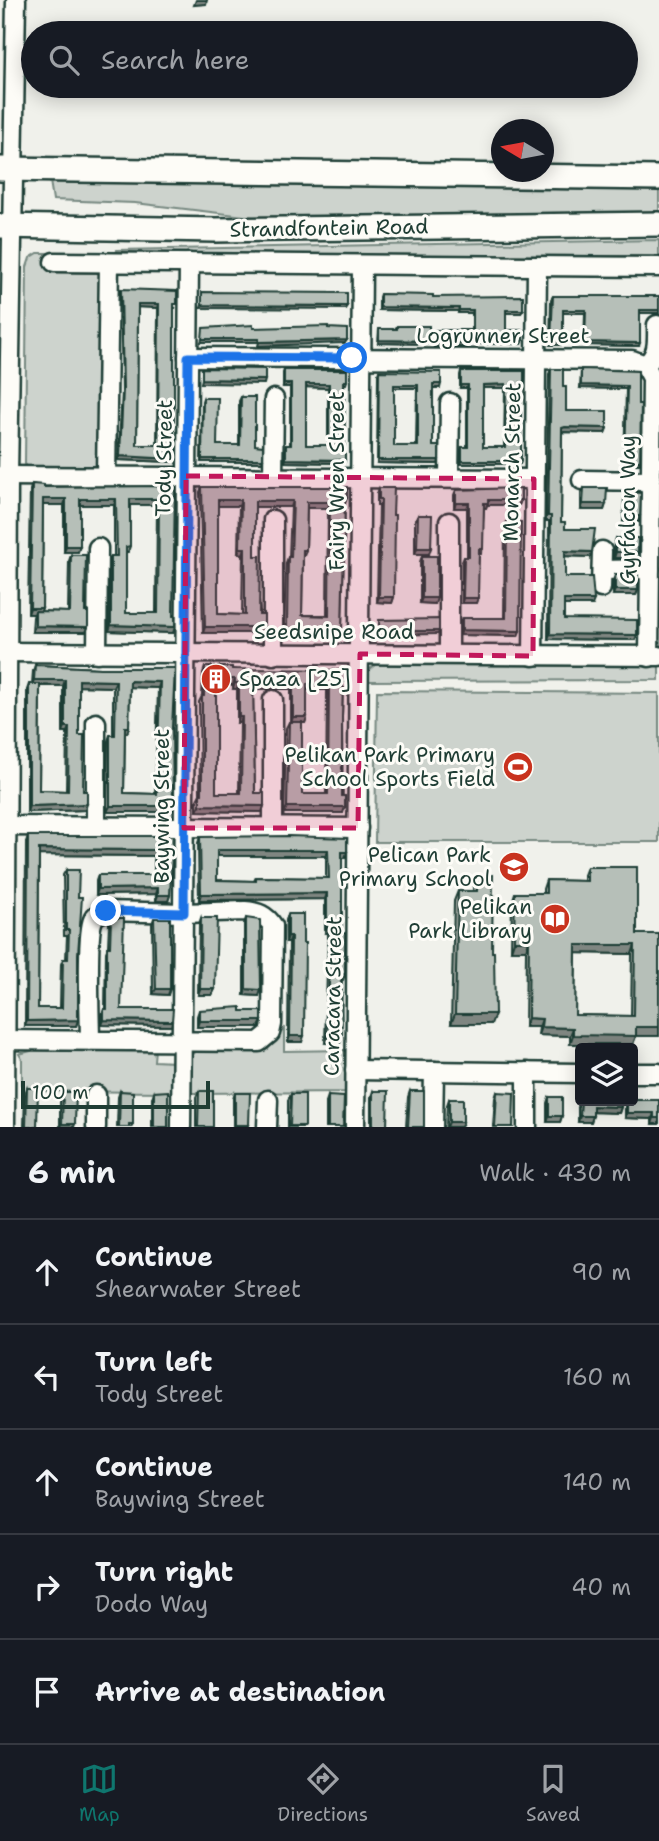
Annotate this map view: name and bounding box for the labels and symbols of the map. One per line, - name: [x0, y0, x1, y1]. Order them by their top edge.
- north arrow: [491, 119, 554, 182]
- street label: Strandfontein Road: [229, 212, 429, 244]
- street label: Logrunner Street: [416, 322, 590, 350]
- route start: [336, 342, 367, 373]
- street label: Monarch Street: [497, 382, 527, 542]
- street label: Fairy Wren Street: [323, 391, 351, 571]
- street label: Tody Street: [149, 399, 179, 517]
- street label: Gyrfalcon Way: [614, 435, 642, 585]
- street label: Seedsnipe Road: [254, 618, 414, 646]
- building icon: Spaza [25]: [199, 662, 233, 696]
- place label: Spaza [25]: [239, 665, 351, 693]
- street label: Baywing Street: [148, 728, 176, 884]
- place label: Pelikan Park Primary School Sports Field: [285, 741, 495, 793]
- sports icon: Pelikan Park Primary School Sports Field: [501, 750, 535, 784]
- place label: Pelican Park Primary School: [339, 841, 492, 893]
- school or university icon: Pelican Park Primary School: [497, 850, 531, 884]
- place label: Pelikan Park Library: [408, 893, 532, 945]
- route end: [90, 895, 121, 926]
- library icon: Pelikan Park Library: [538, 902, 572, 936]
- street label: Caracara Street: [318, 916, 348, 1076]
- scale bar: [21, 1078, 210, 1110]

